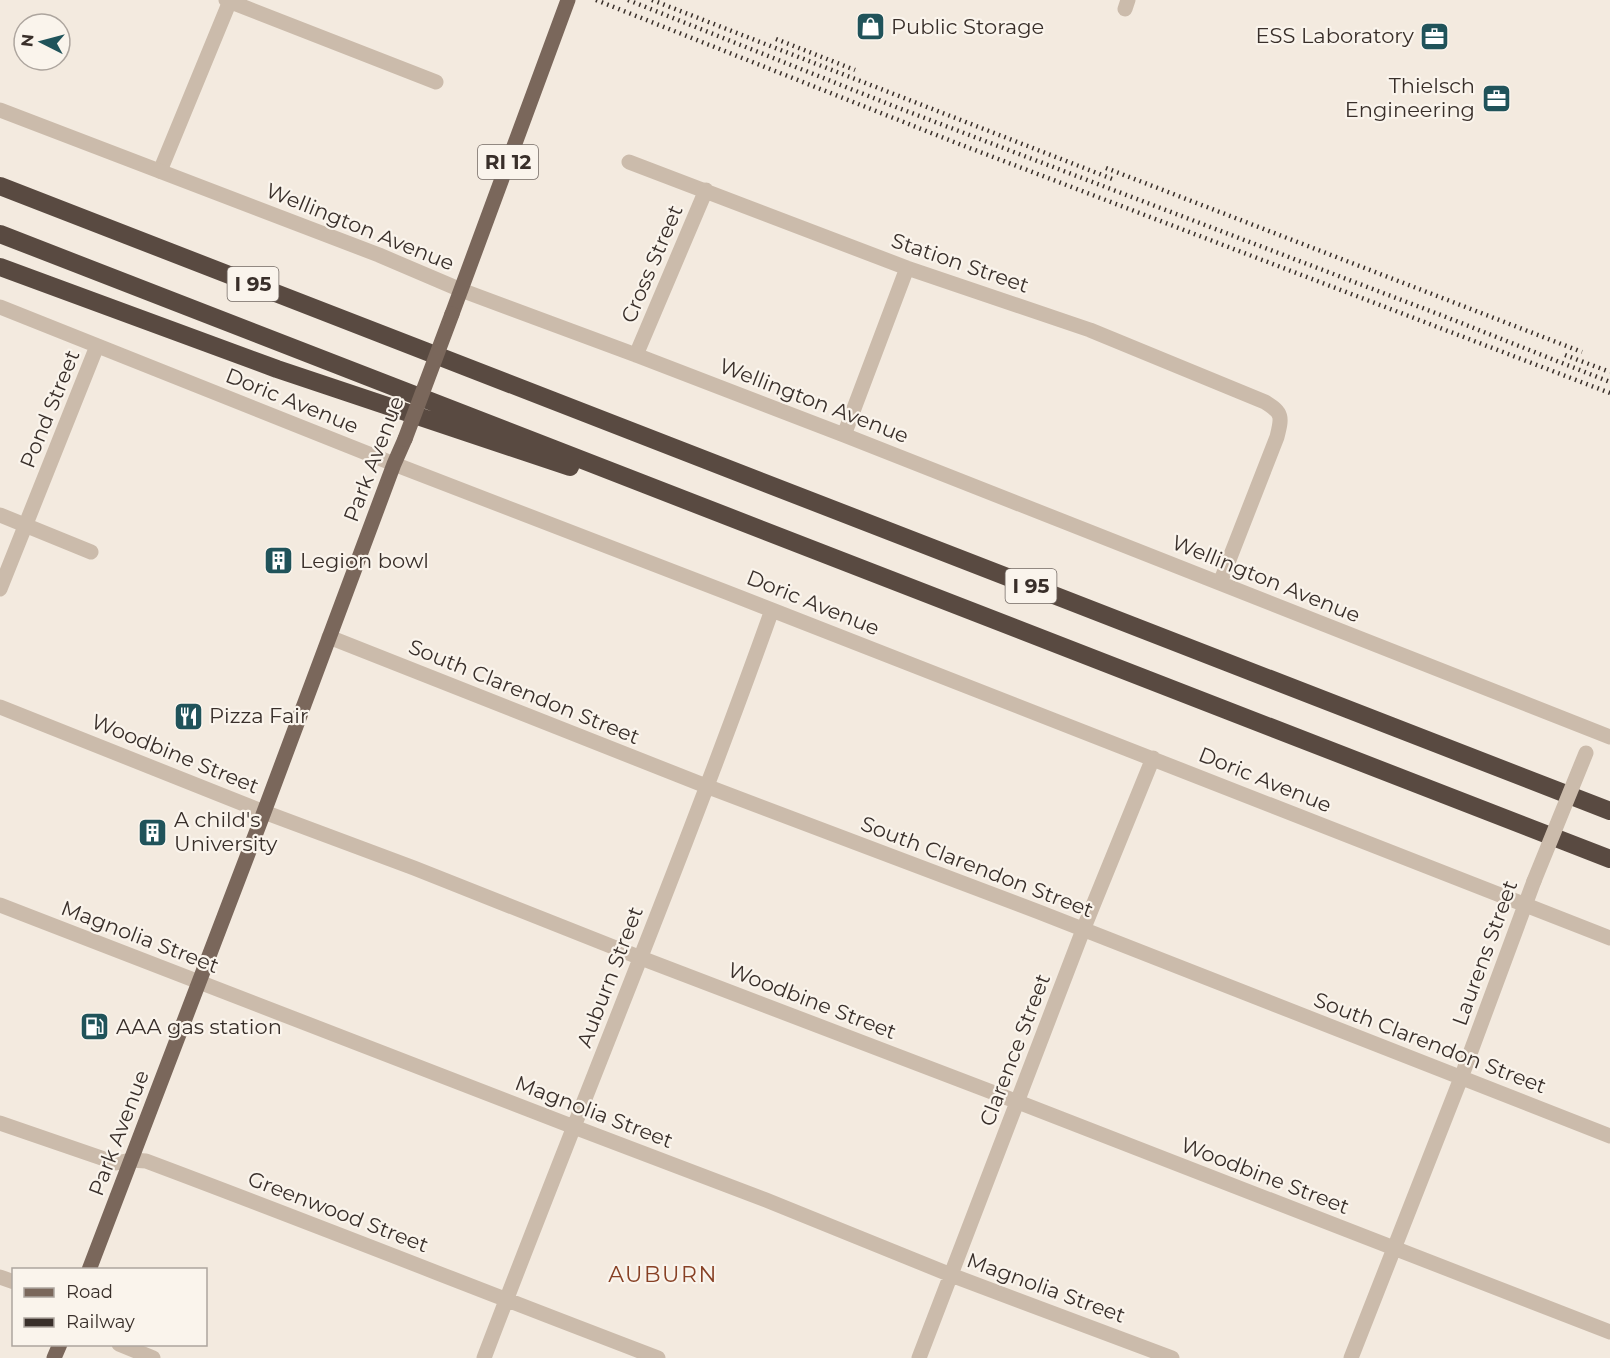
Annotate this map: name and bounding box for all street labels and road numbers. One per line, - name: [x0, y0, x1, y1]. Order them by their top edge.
- road number: RI 12: [478, 145, 538, 179]
- street label: Wellington Avenue: [262, 177, 458, 276]
- street label: Cross Street: [615, 201, 688, 327]
- street label: Station Street: [888, 227, 1032, 298]
- road number: I 95: [228, 267, 278, 301]
- street label: Pond Street: [14, 346, 85, 472]
- street label: Wellington Avenue: [716, 353, 912, 448]
- street label: Doric Avenue: [222, 363, 362, 439]
- street label: Park Avenue: [338, 392, 409, 525]
- street label: Wellington Avenue: [1168, 529, 1364, 628]
- street label: Doric Avenue: [743, 565, 883, 641]
- road number: I 95: [1006, 569, 1056, 603]
- street label: South Clarendon Street: [405, 634, 643, 749]
- street label: Woodbine Street: [88, 709, 263, 799]
- street label: Doric Avenue: [1195, 742, 1335, 818]
- street label: South Clarendon Street: [857, 811, 1097, 922]
- street label: Laurens Street: [1447, 877, 1522, 1029]
- street label: Magnolia Street: [58, 895, 223, 978]
- street label: Auburn Street: [571, 903, 648, 1051]
- street label: Woodbine Street: [724, 957, 900, 1044]
- street label: Clarence Street: [974, 970, 1055, 1130]
- street label: South Clarendon Street: [1310, 987, 1550, 1098]
- street label: Park Avenue: [83, 1066, 154, 1199]
- street label: Magnolia Street: [512, 1070, 677, 1153]
- street label: Woodbine Street: [1177, 1132, 1353, 1219]
- street label: Greenwood Street: [244, 1166, 432, 1258]
- street label: Magnolia Street: [963, 1247, 1129, 1328]

